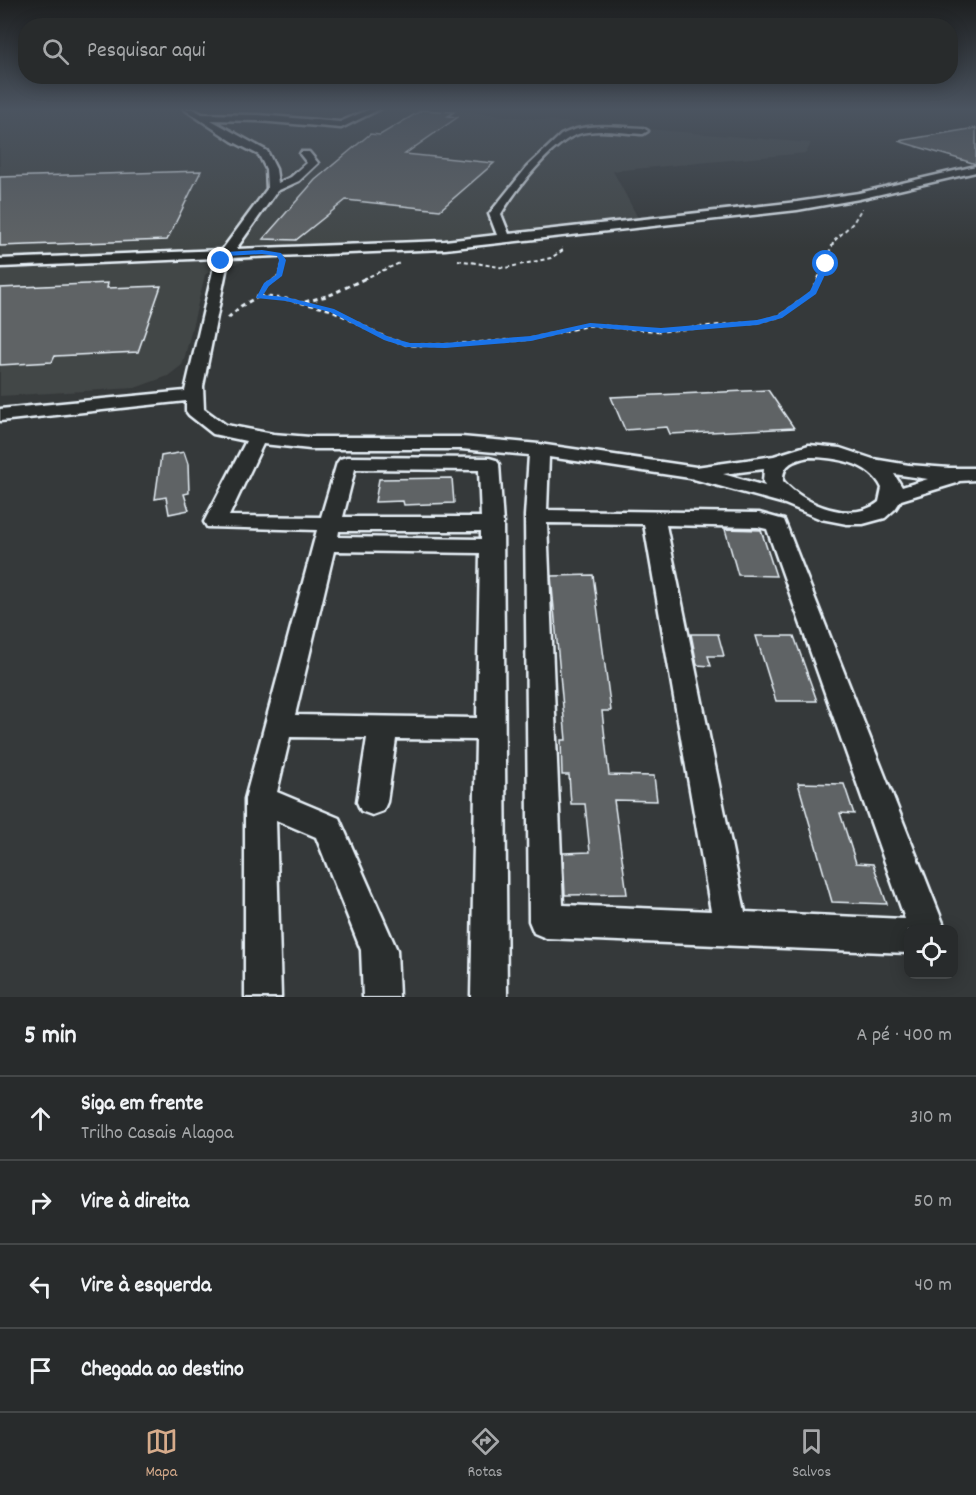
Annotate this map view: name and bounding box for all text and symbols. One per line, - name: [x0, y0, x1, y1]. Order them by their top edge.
- search box: [18, 18, 958, 84]
- icon: search: [39, 35, 72, 68]
- text: Pesquisar aqui: [87, 36, 206, 67]
- route end: [207, 247, 233, 273]
- route start: [812, 250, 838, 276]
- map controls: [904, 925, 958, 979]
- button: locate: [904, 925, 958, 979]
- text: 5 min: [24, 1018, 77, 1055]
- text: A pé · 400 m: [857, 1022, 952, 1050]
- text: Siga em frente: [81, 1089, 203, 1120]
- icon: ahead: [24, 1102, 57, 1135]
- text: 310 m: [910, 1104, 952, 1132]
- text: Trilho Casais Alagoa: [81, 1120, 233, 1148]
- icon: right: [24, 1186, 57, 1219]
- text: Vire à direita: [81, 1187, 189, 1218]
- text: 50 m: [914, 1188, 952, 1216]
- icon: left: [24, 1270, 57, 1303]
- text: Vire à esquerda: [81, 1271, 211, 1302]
- text: 40 m: [914, 1272, 952, 1300]
- icon: arrive: [24, 1354, 57, 1387]
- text: Chegada ao destino: [81, 1355, 244, 1386]
- tab: Mapa: [145, 1425, 178, 1484]
- tab: Rotas: [468, 1425, 503, 1484]
- tab: Salvos: [792, 1425, 831, 1484]

